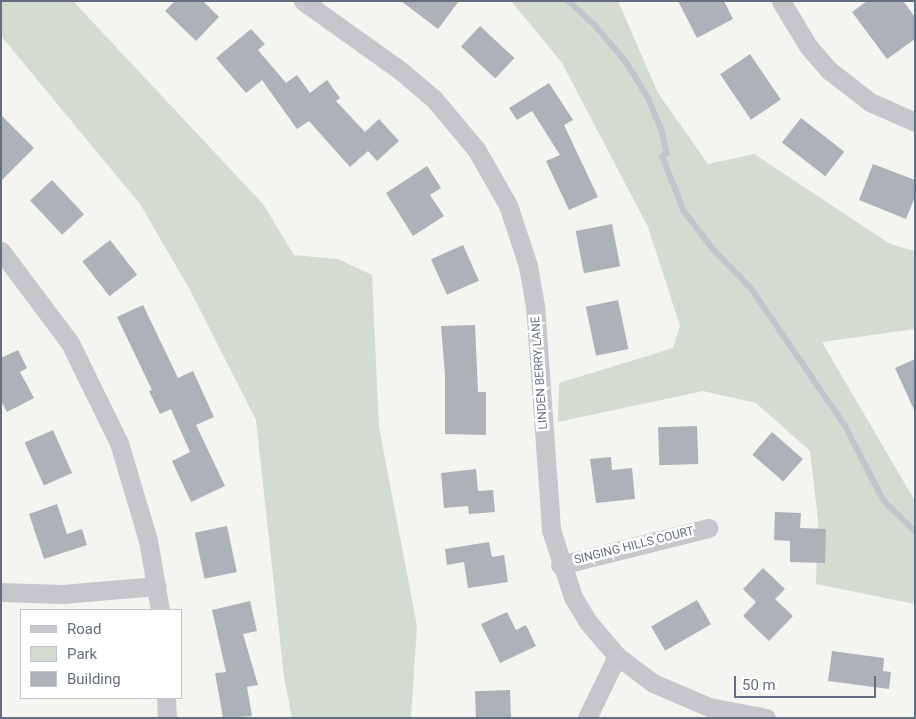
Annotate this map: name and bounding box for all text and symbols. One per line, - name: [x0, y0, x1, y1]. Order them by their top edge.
- street label: LINDEN BERRY LANE: [529, 316, 551, 430]
- street label: SINGING HILLS COURT: [573, 524, 695, 568]
- legend: [20, 609, 182, 699]
- text: Road: [67, 620, 101, 638]
- text: Park: [67, 645, 97, 663]
- scale bar: [736, 666, 878, 698]
- text: Building: [67, 670, 121, 688]
- text: 50 m: [742, 676, 776, 694]

